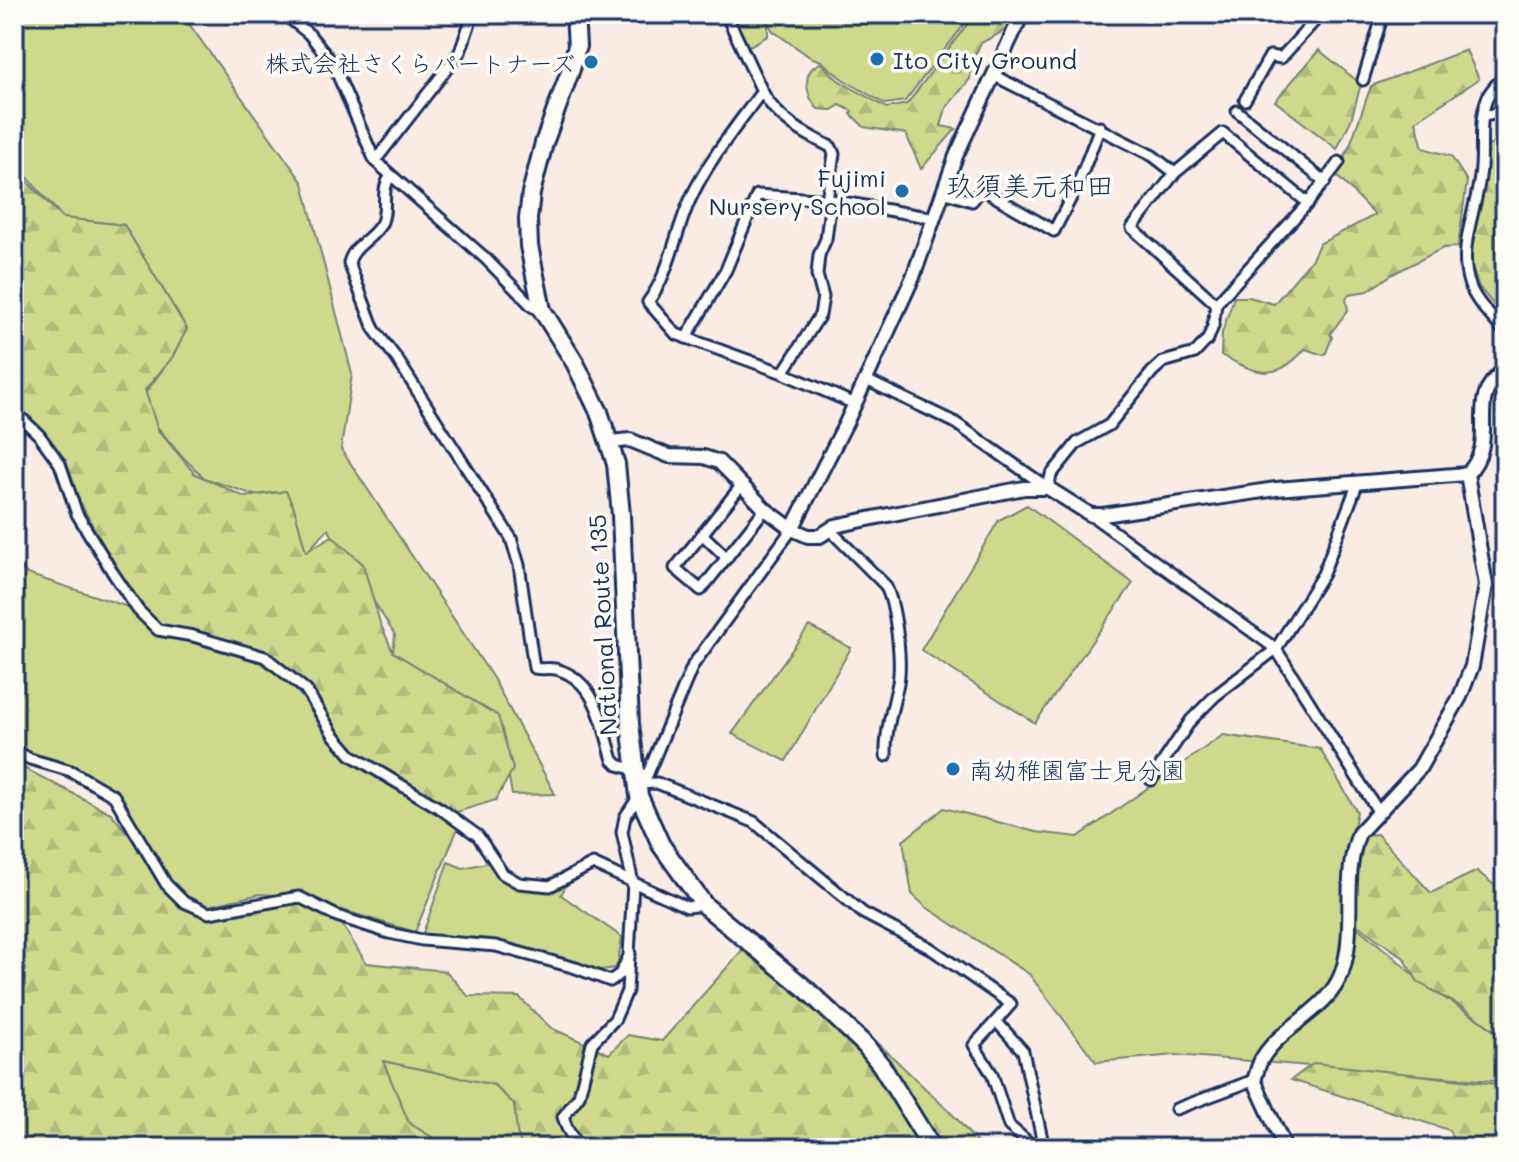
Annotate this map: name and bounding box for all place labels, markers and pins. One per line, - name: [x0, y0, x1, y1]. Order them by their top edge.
- place label: Ito City Ground: [893, 44, 1077, 75]
- place label: 株式会社さくらパートナーズ: [265, 47, 575, 78]
- marker: Ito City Ground: [868, 50, 886, 68]
- marker: 株式会社さくらパートナーズ: [582, 53, 600, 71]
- place label: Fujimi Nursery School: [709, 162, 886, 221]
- marker: Fujimi Nursery School: [893, 182, 911, 200]
- place label: 南幼稚園富士見分園: [969, 754, 1185, 785]
- marker: 南幼稚園富士見分園: [944, 760, 962, 778]

